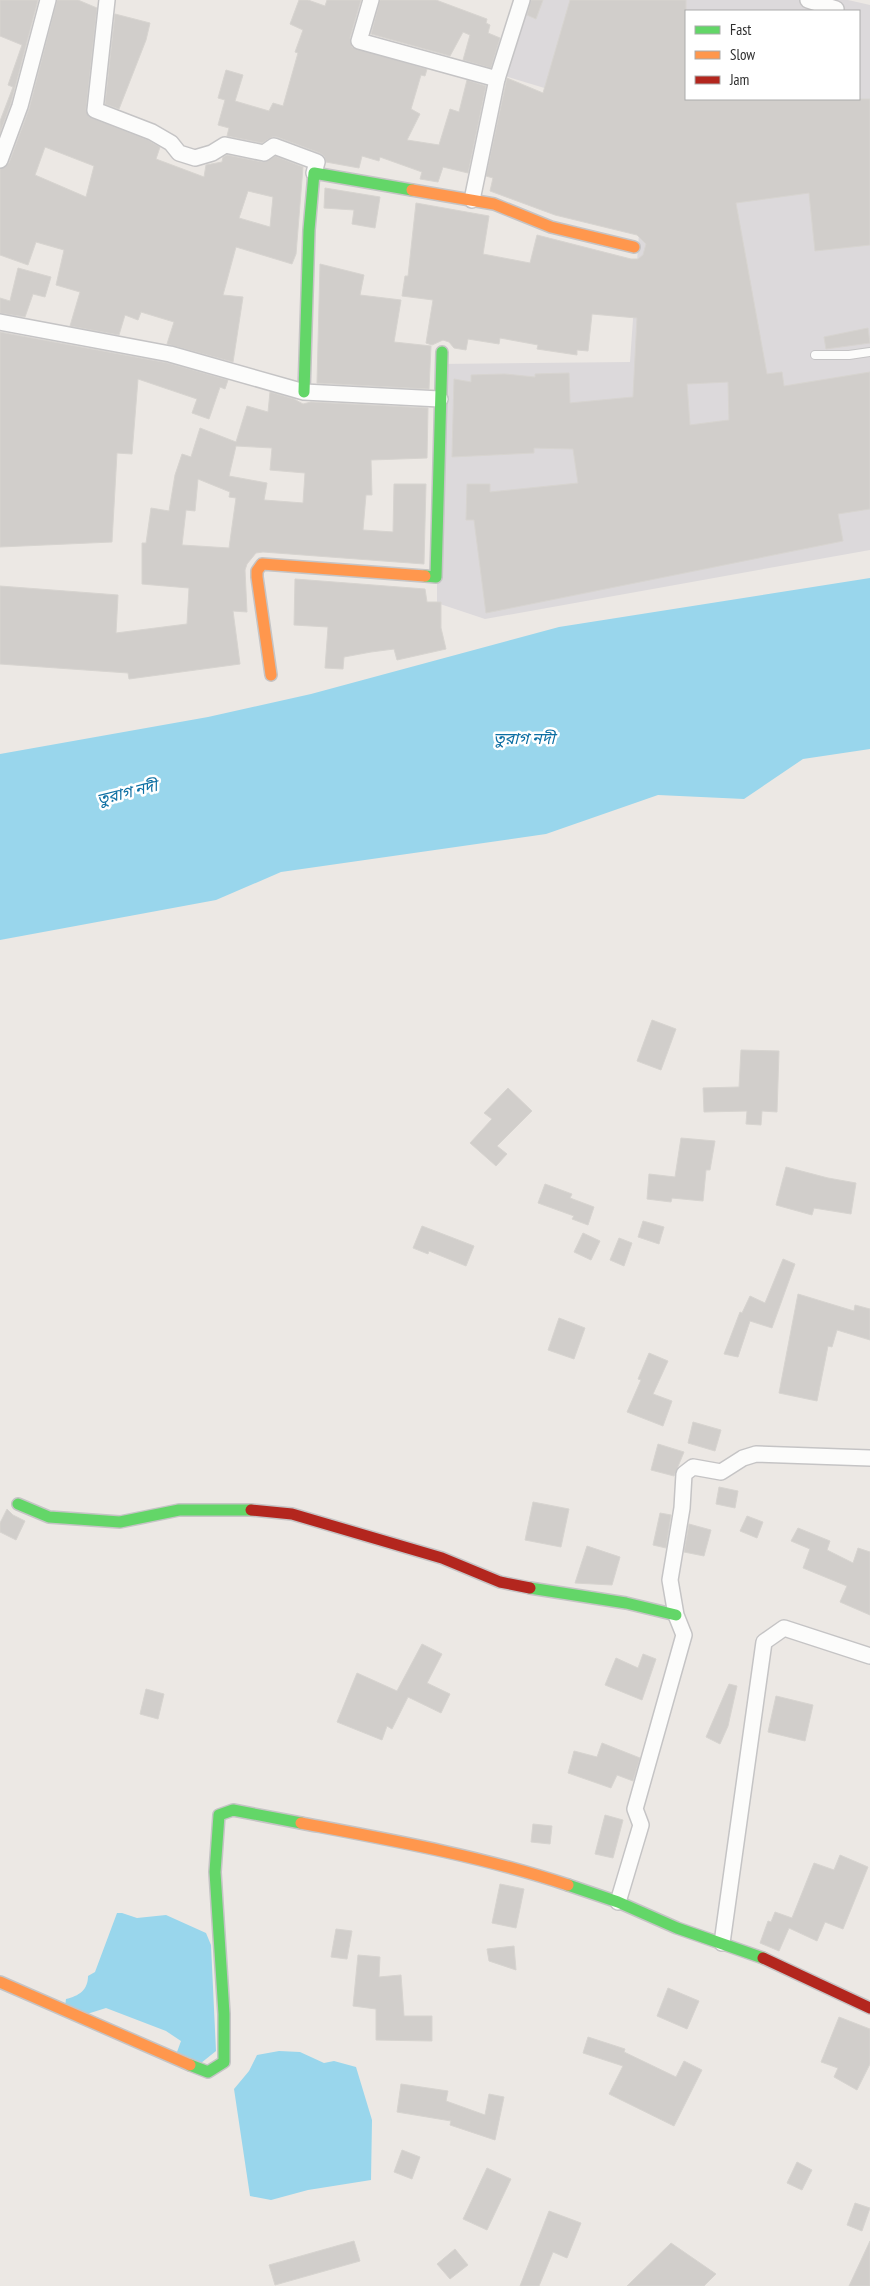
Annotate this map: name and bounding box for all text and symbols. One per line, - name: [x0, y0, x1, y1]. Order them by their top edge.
- legend: [685, 10, 860, 100]
- text: Fast: [730, 20, 751, 39]
- text: Slow: [730, 45, 755, 64]
- text: Jam: [729, 70, 749, 89]
- water label: তুরাগ নদী: [493, 728, 558, 748]
- water label: তুরাগ নদী: [95, 774, 162, 809]

